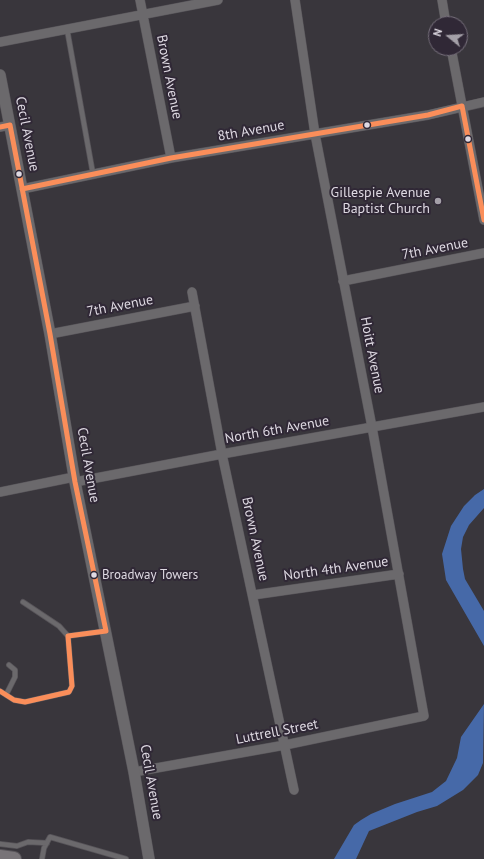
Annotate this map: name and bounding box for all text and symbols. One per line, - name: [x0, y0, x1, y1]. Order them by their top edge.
- north arrow: [428, 16, 468, 56]
- text: N: [430, 27, 445, 38]
- street label: Brown Avenue: [153, 33, 185, 121]
- street label: Cecil Avenue: [11, 95, 43, 173]
- street label: 8th Avenue: [216, 117, 286, 145]
- unlabelled marker: [362, 120, 372, 130]
- unlabelled marker: [463, 134, 473, 144]
- unlabelled marker: [14, 169, 24, 179]
- place label: Gillespie Avenue Baptist Church: [331, 185, 430, 218]
- marker: Gillespie Avenue Baptist Church: [433, 196, 443, 206]
- street label: 7th Avenue: [400, 234, 470, 264]
- street label: 7th Avenue: [85, 291, 155, 321]
- street label: Hoitt Avenue: [356, 315, 388, 395]
- street label: North 6th Avenue: [223, 413, 331, 447]
- street label: Cecil Avenue: [73, 426, 103, 504]
- street label: Brown Avenue: [238, 495, 272, 583]
- street label: North 4th Avenue: [282, 553, 390, 585]
- place label: Broadway Towers: [102, 567, 198, 583]
- marker: Broadway Towers: [89, 570, 99, 580]
- street label: Luttrell Street: [234, 716, 320, 748]
- street label: Cecil Avenue: [136, 743, 166, 821]

